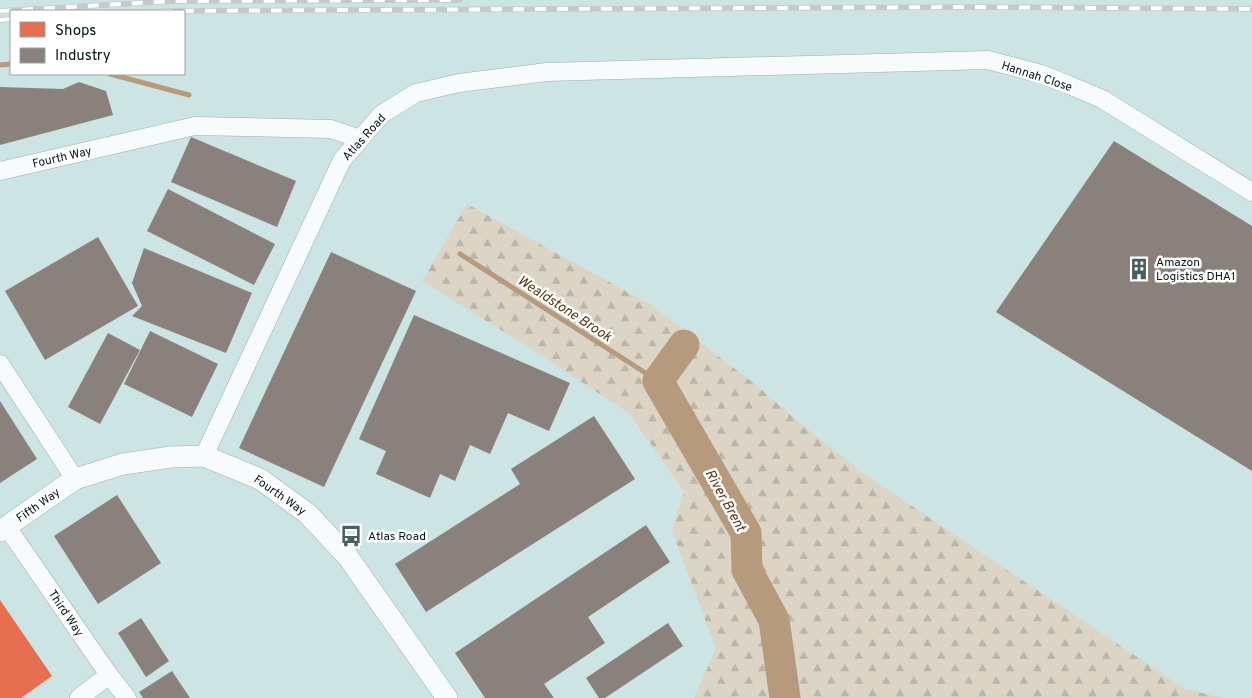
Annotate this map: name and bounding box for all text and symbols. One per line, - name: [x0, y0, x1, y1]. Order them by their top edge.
- legend: [10, 10, 185, 75]
- text: Shops: [55, 22, 96, 41]
- text: Industry: [55, 47, 111, 66]
- street label: Hannah Close: [999, 58, 1074, 96]
- street label: Atlas Road: [339, 111, 390, 165]
- street label: Fourth Way: [31, 143, 93, 173]
- place label: Amazon Logistics DHA1: [1156, 255, 1235, 285]
- building icon: Amazon Logistics DHA1: [1126, 256, 1152, 282]
- water label: Wealdstone Brook: [514, 273, 615, 346]
- water label: River Brent: [701, 467, 749, 536]
- street label: Fourth Way: [250, 472, 309, 520]
- street label: Fifth Way: [14, 485, 64, 527]
- bus stop icon: Atlas Road: [338, 523, 364, 549]
- place label: Atlas Road: [368, 529, 426, 545]
- street label: Third Way: [44, 587, 87, 640]

